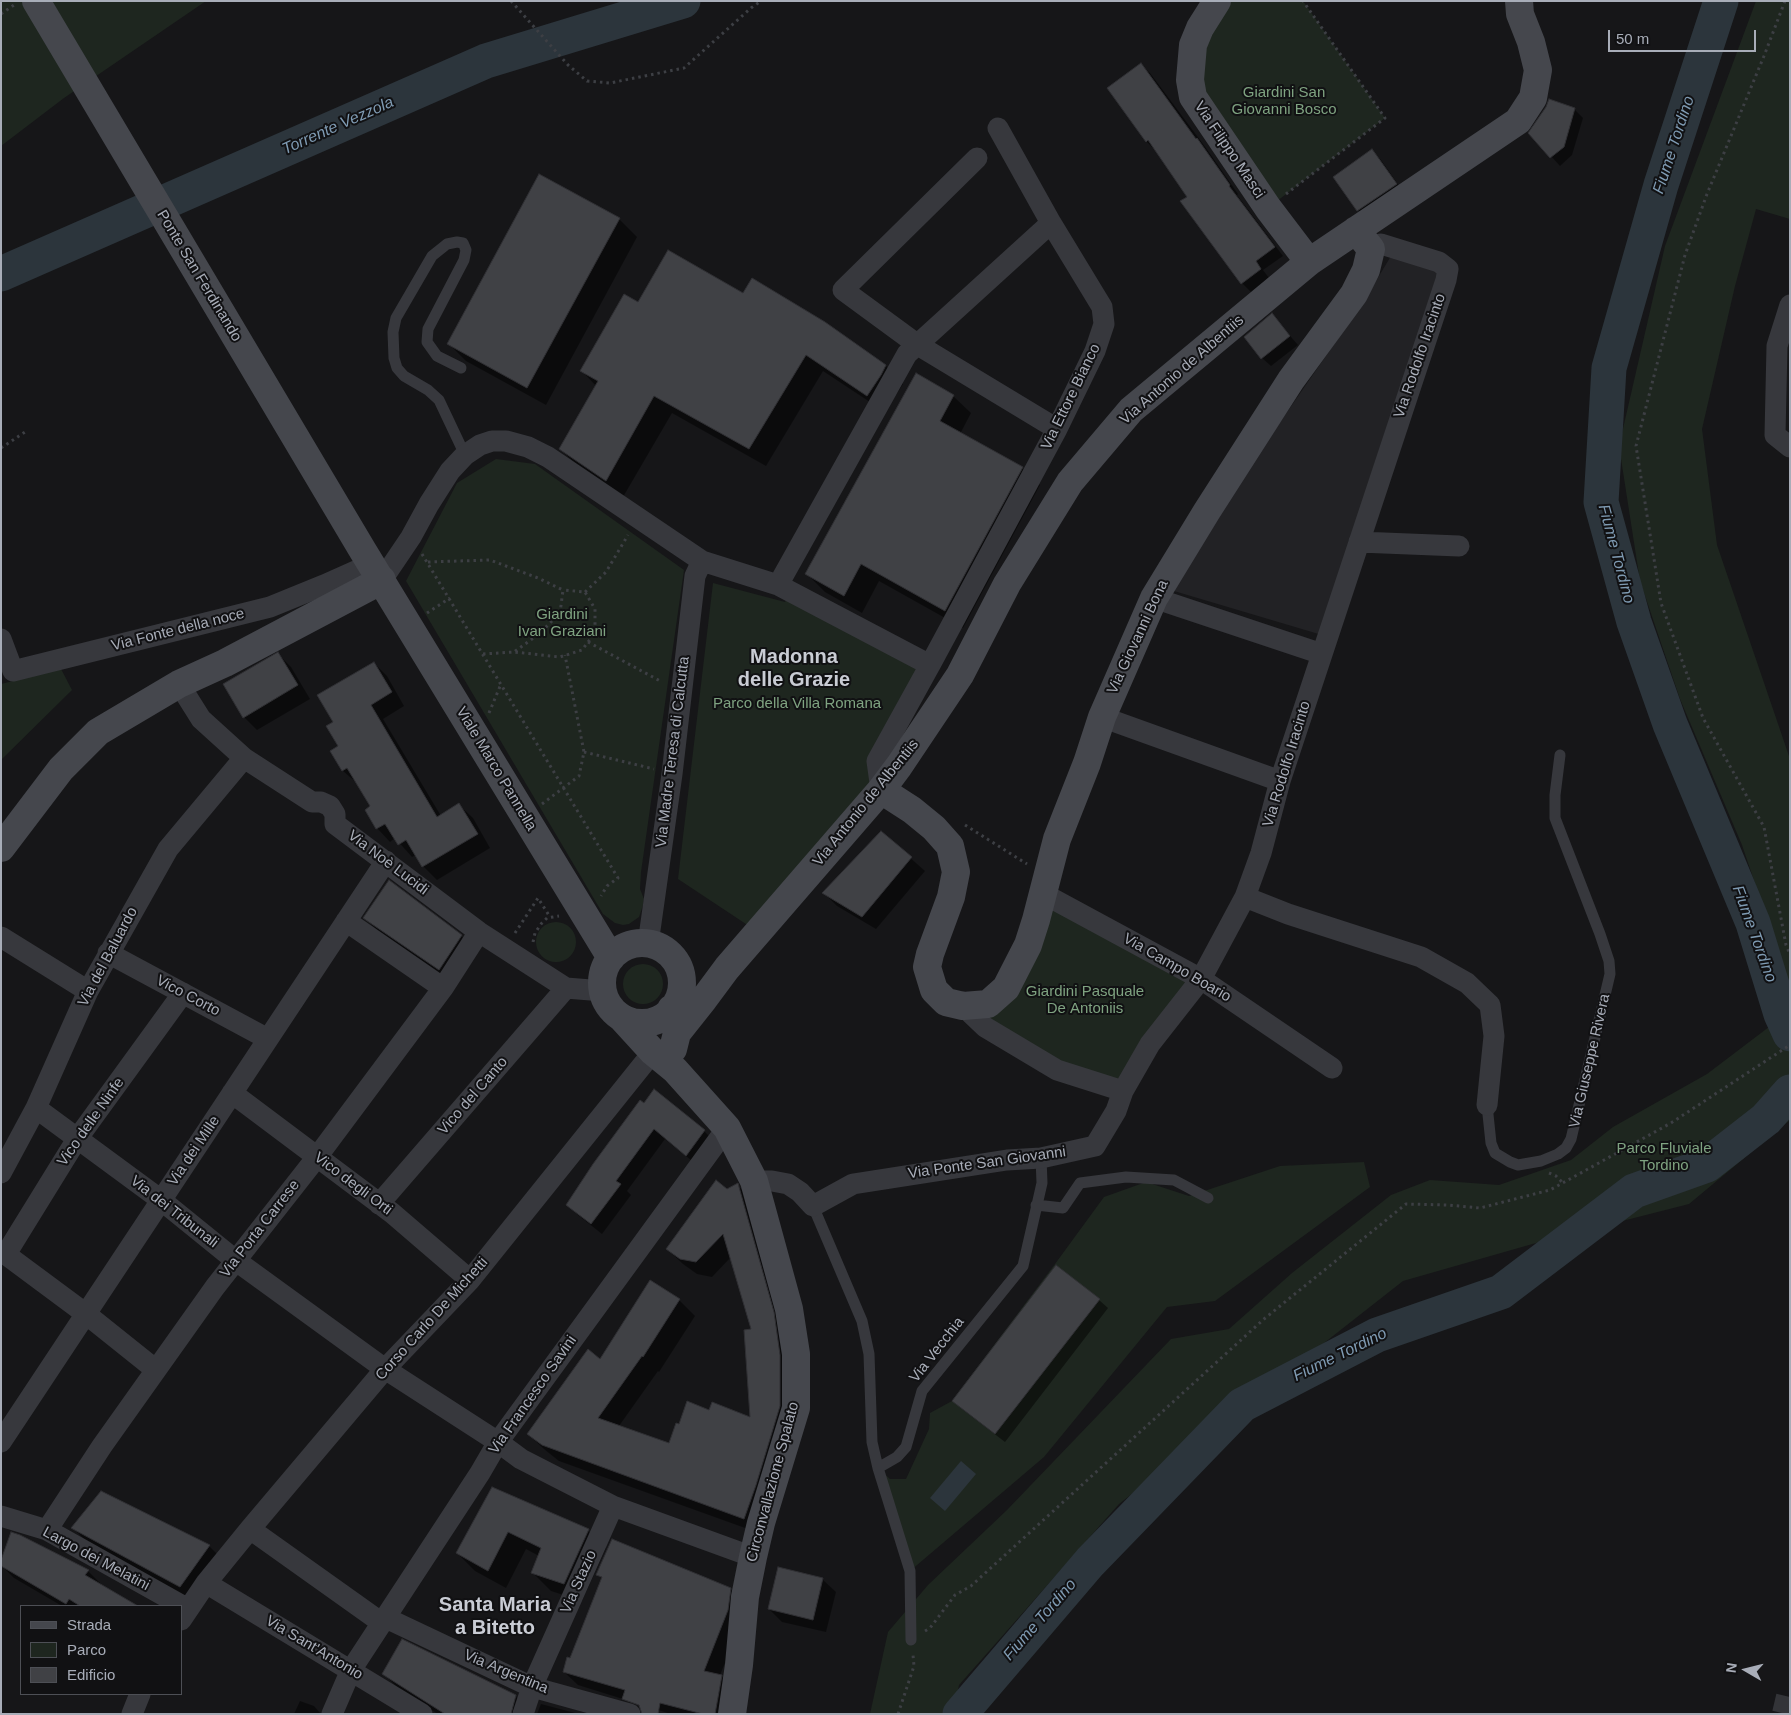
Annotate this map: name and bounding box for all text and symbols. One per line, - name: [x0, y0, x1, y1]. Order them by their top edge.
- scale bar: [1611, 20, 1758, 52]
- text: 50 m: [1616, 30, 1649, 47]
- park label: Giardini San Giovanni Bosco: [1231, 84, 1337, 119]
- water label: Torrente Vezzola: [279, 93, 397, 159]
- water label: Fiume Tordino: [1649, 94, 1699, 196]
- street label: Via Filippo Masci: [1190, 98, 1268, 202]
- street label: Ponte San Ferdinando: [153, 207, 245, 345]
- street label: Via Rodolfo Iracinto: [1390, 291, 1450, 421]
- street label: Via Antonio de Albentiis: [1116, 311, 1248, 429]
- street label: Via Ettore Bianco: [1038, 341, 1104, 453]
- water label: Fiume Tordino: [1594, 502, 1638, 606]
- street label: Via Giovanni Bona: [1104, 577, 1172, 697]
- street label: Via Fonte della noce: [110, 605, 246, 655]
- park label: Giardini Ivan Graziani: [518, 606, 606, 641]
- district label: Madonna delle Grazie: [738, 645, 850, 692]
- street label: Via Madre Teresa di Calcutta: [652, 655, 694, 849]
- park label: Parco della Villa Romana: [713, 695, 881, 713]
- street label: Via Rodolfo Iracinto: [1259, 699, 1315, 829]
- street label: Viale Marco Pannella: [452, 704, 540, 834]
- street label: Via Antonio de Albentiis: [809, 736, 923, 870]
- street label: Via Noè Lucidi: [344, 827, 432, 899]
- water label: Fiume Tordino: [1728, 883, 1780, 985]
- street label: Via del Baluardo: [74, 904, 142, 1010]
- street label: Via Campo Boario: [1120, 930, 1234, 1006]
- street label: Vico Corto: [153, 972, 223, 1020]
- park label: Giardini Pasquale De Antoniis: [1026, 983, 1144, 1018]
- street label: Via Giuseppe Rivera: [1566, 992, 1614, 1130]
- street label: Vico del Canto: [434, 1053, 512, 1139]
- street label: Vico delle Ninfe: [54, 1074, 128, 1170]
- street label: Via dei Mille: [164, 1113, 224, 1189]
- park label: Parco Fluviale Tordino: [1616, 1140, 1712, 1175]
- street label: Via Ponte San Giovanni: [907, 1143, 1067, 1183]
- street label: Vico degli Orti: [310, 1149, 396, 1219]
- street label: Via dei Tribunali: [126, 1172, 222, 1252]
- street label: Via Porta Carrese: [216, 1177, 304, 1281]
- street label: Corso Carlo De Michetti: [372, 1254, 492, 1384]
- street label: Via Vecchia: [906, 1314, 968, 1386]
- water label: Fiume Tordino: [1290, 1324, 1390, 1386]
- street label: Via Francesco Savini: [485, 1332, 581, 1458]
- street label: Circonvallazione Spalato: [743, 1400, 803, 1564]
- street label: Largo dei Melatini: [40, 1523, 152, 1595]
- street label: Via Stazio: [557, 1548, 601, 1616]
- water label: Fiume Tordino: [999, 1575, 1081, 1665]
- district label: Santa Maria a Bitetto: [439, 1593, 551, 1640]
- legend: [20, 1605, 182, 1695]
- street label: Via Sant'Antonio: [262, 1612, 366, 1684]
- text: Strada: [67, 1616, 111, 1633]
- text: Parco: [67, 1641, 106, 1658]
- north arrow: [1721, 1645, 1771, 1695]
- street label: Via Argentina: [461, 1646, 551, 1698]
- text: N: [1723, 1662, 1740, 1674]
- text: Edificio: [67, 1666, 115, 1683]

